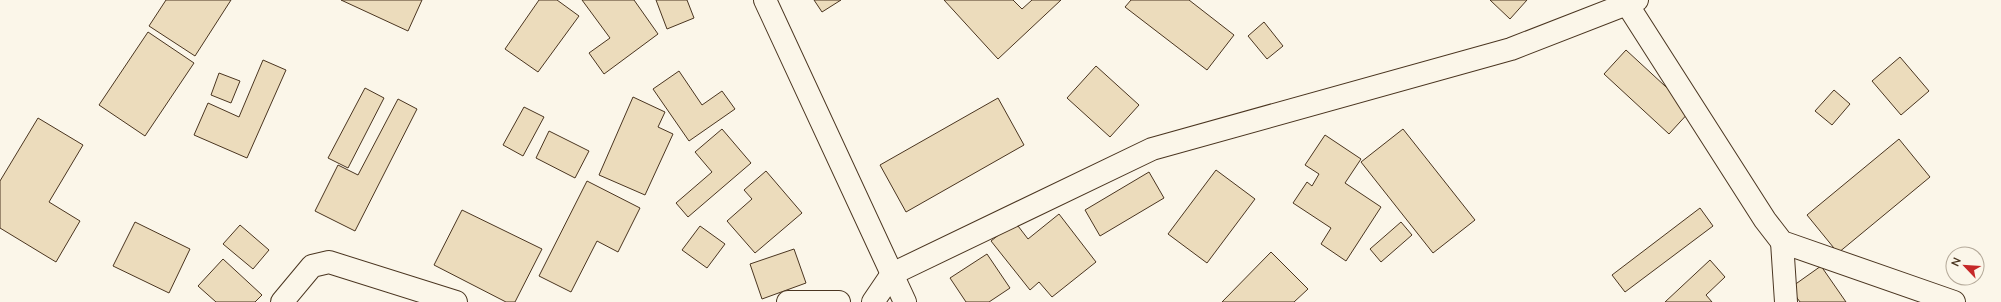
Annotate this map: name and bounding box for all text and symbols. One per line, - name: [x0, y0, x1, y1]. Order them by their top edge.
- north arrow: [1945, 246, 1985, 286]
- text: N: [1948, 255, 1964, 268]

